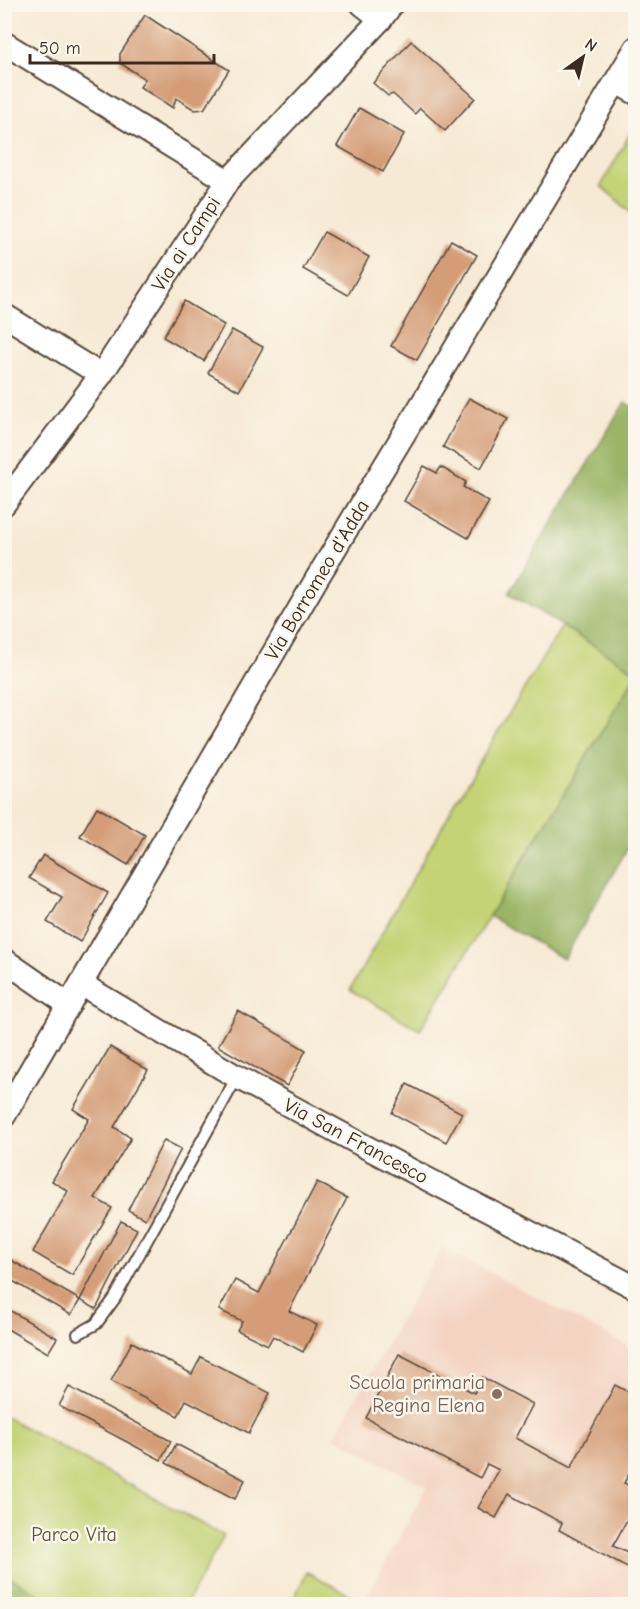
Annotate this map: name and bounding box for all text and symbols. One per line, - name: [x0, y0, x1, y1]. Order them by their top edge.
- scale bar: [30, 27, 214, 65]
- north arrow: [553, 27, 613, 87]
- text: N: [581, 35, 600, 56]
- text: 50 m: [39, 38, 81, 59]
- street label: Via ai Campi: [147, 192, 225, 296]
- street label: Via Borromeo d'Adda: [260, 496, 374, 664]
- street label: Via San Francesco: [280, 1093, 432, 1189]
- place label: Scuola primaria Regina Elena: [349, 1371, 485, 1417]
- marker: Scuola primaria Regina Elena: [490, 1387, 504, 1401]
- park label: Parco Vita: [31, 1523, 117, 1546]

